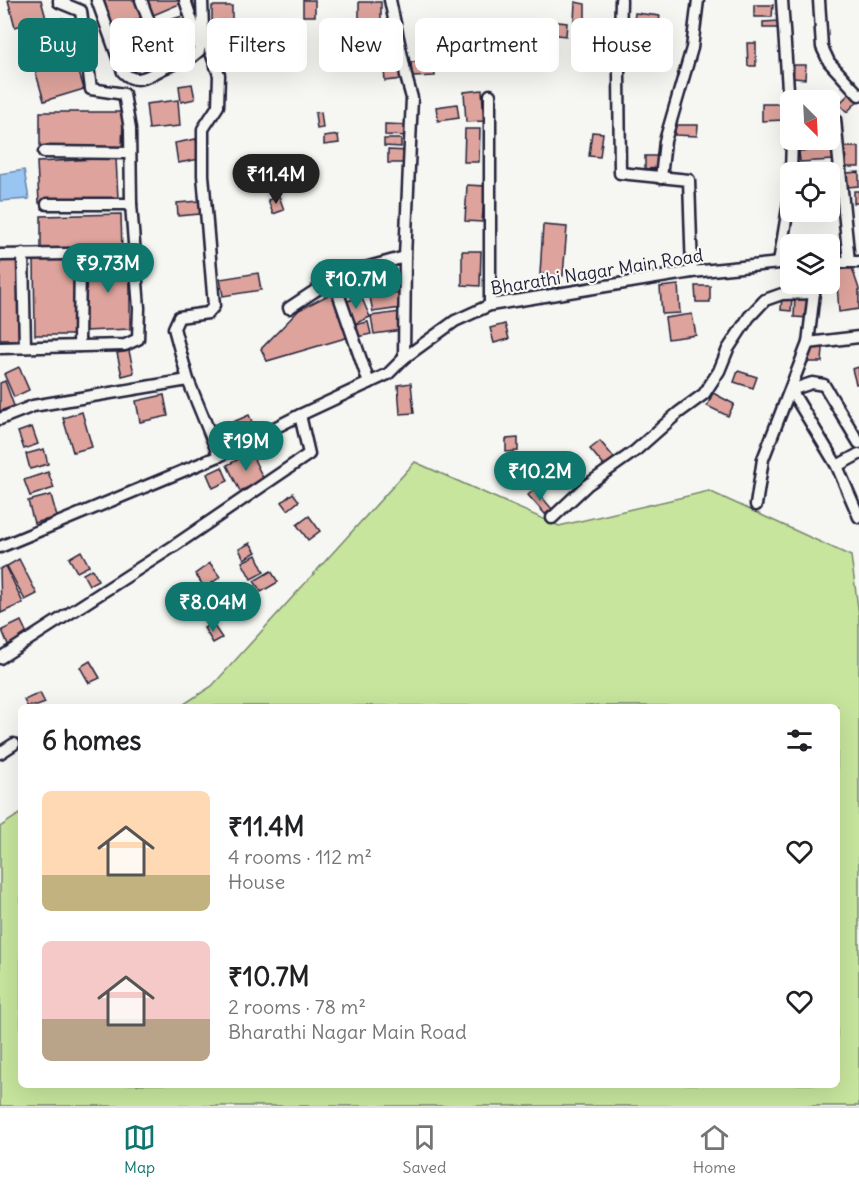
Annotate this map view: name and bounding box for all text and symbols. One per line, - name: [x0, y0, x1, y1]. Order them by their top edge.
- chip: Buy: [18, 18, 98, 72]
- chip: Rent: [110, 18, 195, 72]
- chip: Filters: [207, 18, 307, 72]
- chip: New: [319, 18, 403, 72]
- chip: Apartment: [415, 18, 559, 72]
- chip: House: [571, 18, 673, 72]
- north arrow: [780, 90, 840, 150]
- map controls: [780, 90, 840, 294]
- pin: ₹11.4M: [227, 154, 325, 205]
- text: ₹11.4M: [247, 161, 305, 186]
- button: locate: [780, 162, 840, 222]
- button: layers: [780, 234, 840, 294]
- pin: ₹9.73M: [59, 243, 157, 294]
- street label: Bharathi Nagar Main Road: [489, 243, 705, 300]
- text: ₹9.73M: [76, 250, 140, 275]
- pin: ₹10.7M: [307, 259, 405, 310]
- text: ₹10.7M: [325, 266, 387, 291]
- pin: ₹19M: [210, 421, 282, 472]
- text: ₹19M: [222, 428, 270, 453]
- pin: ₹10.2M: [491, 451, 589, 502]
- text: ₹10.2M: [508, 458, 572, 483]
- pin: ₹8.04M: [164, 582, 262, 633]
- text: ₹8.04M: [179, 589, 247, 614]
- text: 6 homes: [42, 724, 141, 757]
- icon: filters: [783, 724, 816, 757]
- text: ₹11.4M: [228, 810, 305, 843]
- icon: home: [90, 815, 162, 887]
- icon: heart: [783, 835, 816, 868]
- text: 4 rooms · 112 m²: [228, 844, 372, 869]
- text: House: [228, 869, 285, 894]
- text: ₹10.7M: [228, 960, 310, 993]
- icon: home: [90, 965, 162, 1037]
- icon: heart: [783, 985, 816, 1018]
- text: 2 rooms · 78 m²: [228, 994, 366, 1019]
- text: Bharathi Nagar Main Road: [228, 1019, 467, 1044]
- tab: Map: [123, 1121, 156, 1177]
- tab: Saved: [403, 1121, 446, 1177]
- tab: Home: [693, 1121, 736, 1177]

